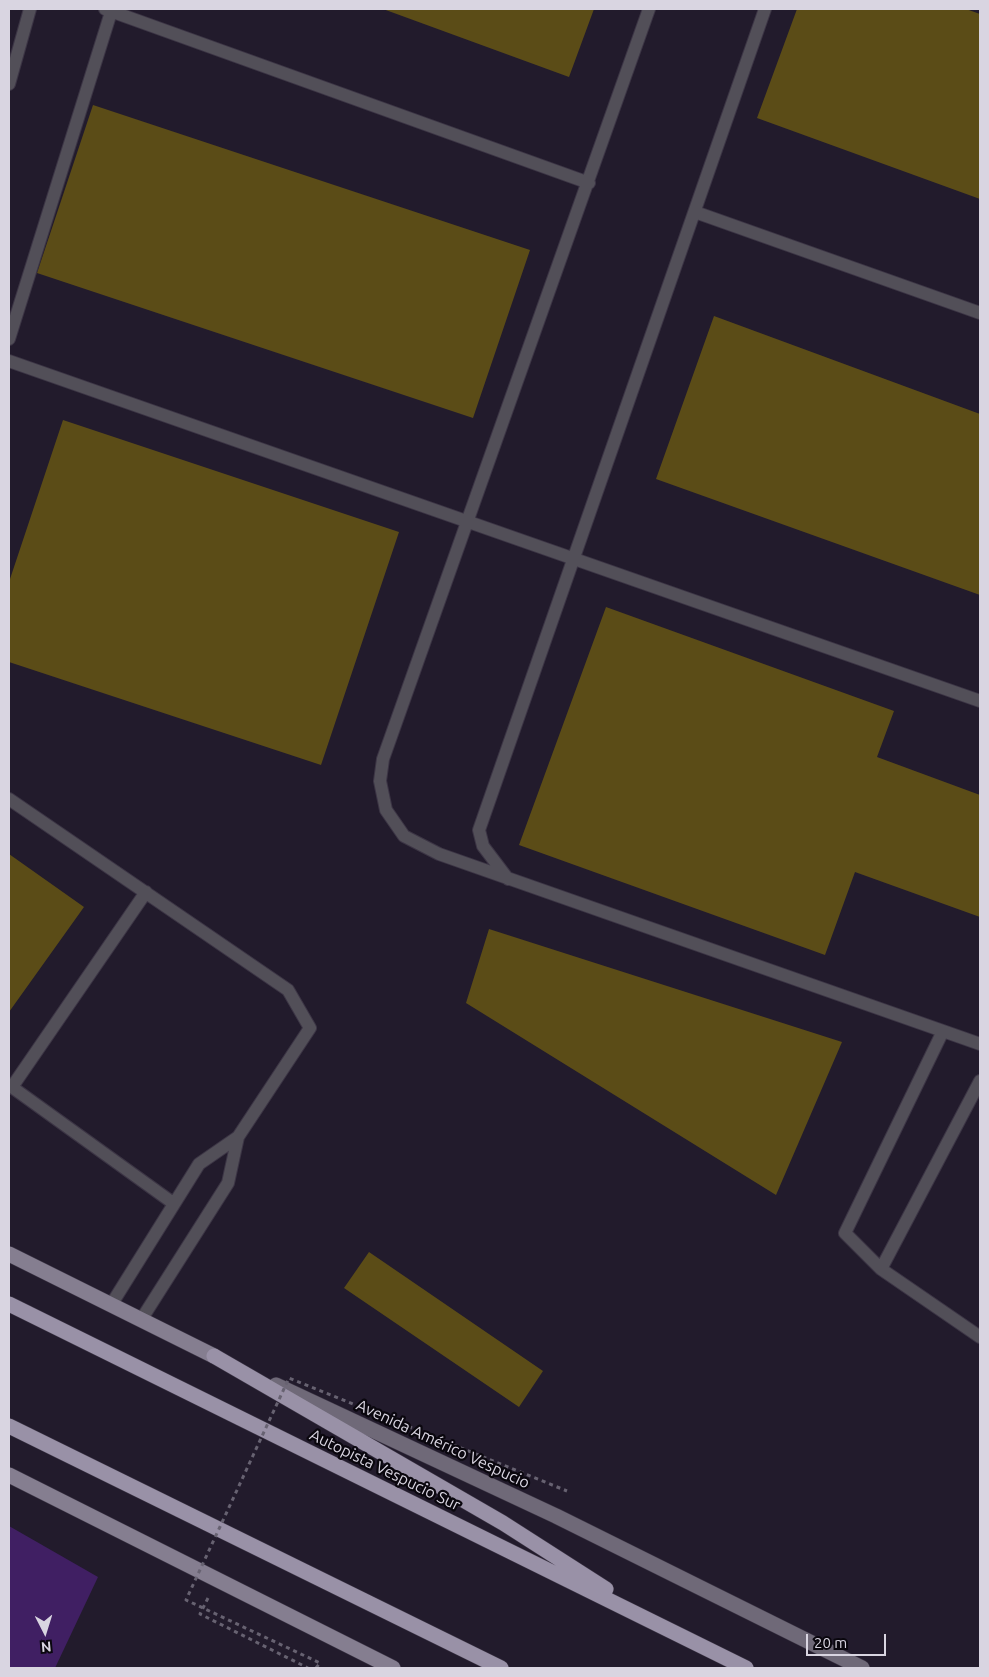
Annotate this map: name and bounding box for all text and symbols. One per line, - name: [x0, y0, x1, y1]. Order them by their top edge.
- street label: Avenida Américo Vespucio: [353, 1395, 533, 1493]
- street label: Autopista Vespucio Sur: [307, 1425, 463, 1515]
- north arrow: [20, 1607, 70, 1657]
- scale bar: [809, 1624, 889, 1656]
- text: 20 m: [814, 1634, 847, 1651]
- text: N: [40, 1639, 52, 1655]

